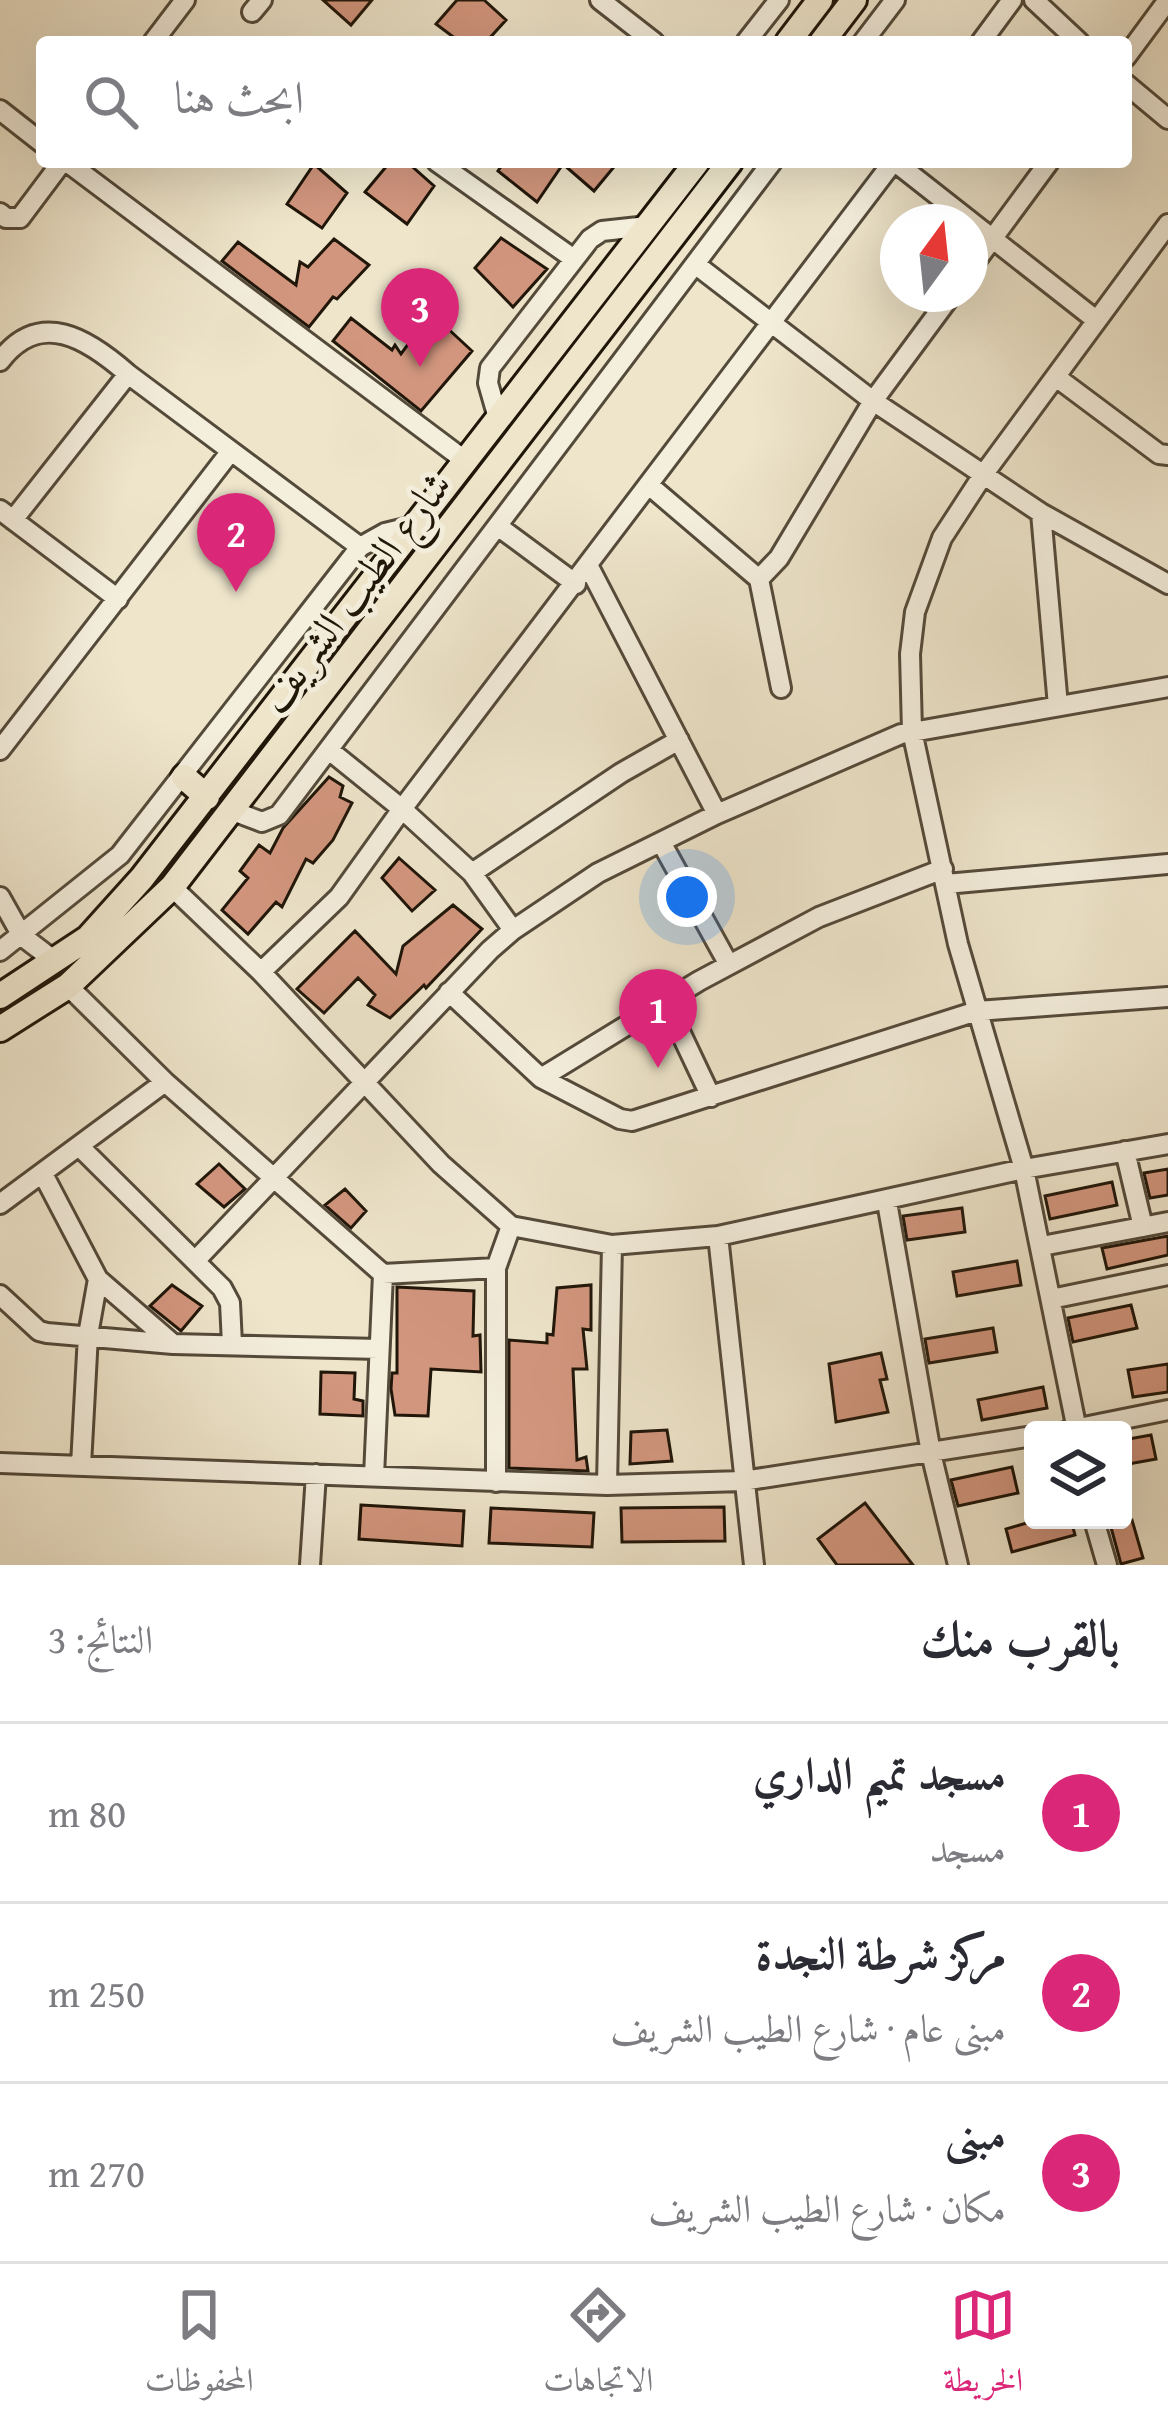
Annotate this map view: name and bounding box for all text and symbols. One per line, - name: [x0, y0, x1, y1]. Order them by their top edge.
- search box: [36, 36, 1132, 168]
- text: ابحث هنا: [174, 64, 304, 129]
- icon: search: [78, 69, 144, 135]
- north arrow: [880, 204, 988, 312]
- pin: 3: [381, 268, 459, 367]
- street label: شارع الطيب الشريف: [243, 457, 470, 729]
- pin: 2: [197, 493, 275, 592]
- your location: [657, 867, 717, 927]
- pin: 1: [619, 969, 697, 1068]
- map controls: [1024, 1421, 1132, 1529]
- button: layers: [1024, 1421, 1132, 1529]
- text: بالقرب منك: [920, 1600, 1120, 1675]
- text: النتائج: 3: [48, 1610, 153, 1667]
- text: مسجد تميم الداري: [753, 1740, 1006, 1805]
- text: 80 m: [48, 1784, 126, 1841]
- text: 1: [1071, 1784, 1091, 1841]
- text: مسجد: [929, 1819, 1006, 1876]
- text: مركز شرطة النجدة: [756, 1920, 1006, 1985]
- text: 250 m: [48, 1964, 145, 2021]
- text: 2: [1071, 1964, 1091, 2021]
- text: مبنى عام · شارع الطيب الشريف: [610, 1999, 1006, 2056]
- text: مبنى: [945, 2100, 1006, 2165]
- text: 270 m: [48, 2144, 145, 2201]
- text: 3: [1071, 2144, 1091, 2201]
- text: مكان · شارع الطيب الشريف: [648, 2179, 1006, 2236]
- tab: المحفوظات: [145, 2282, 254, 2412]
- tab: الاتجاهات: [543, 2282, 653, 2412]
- tab: الخريطة: [943, 2282, 1023, 2412]

